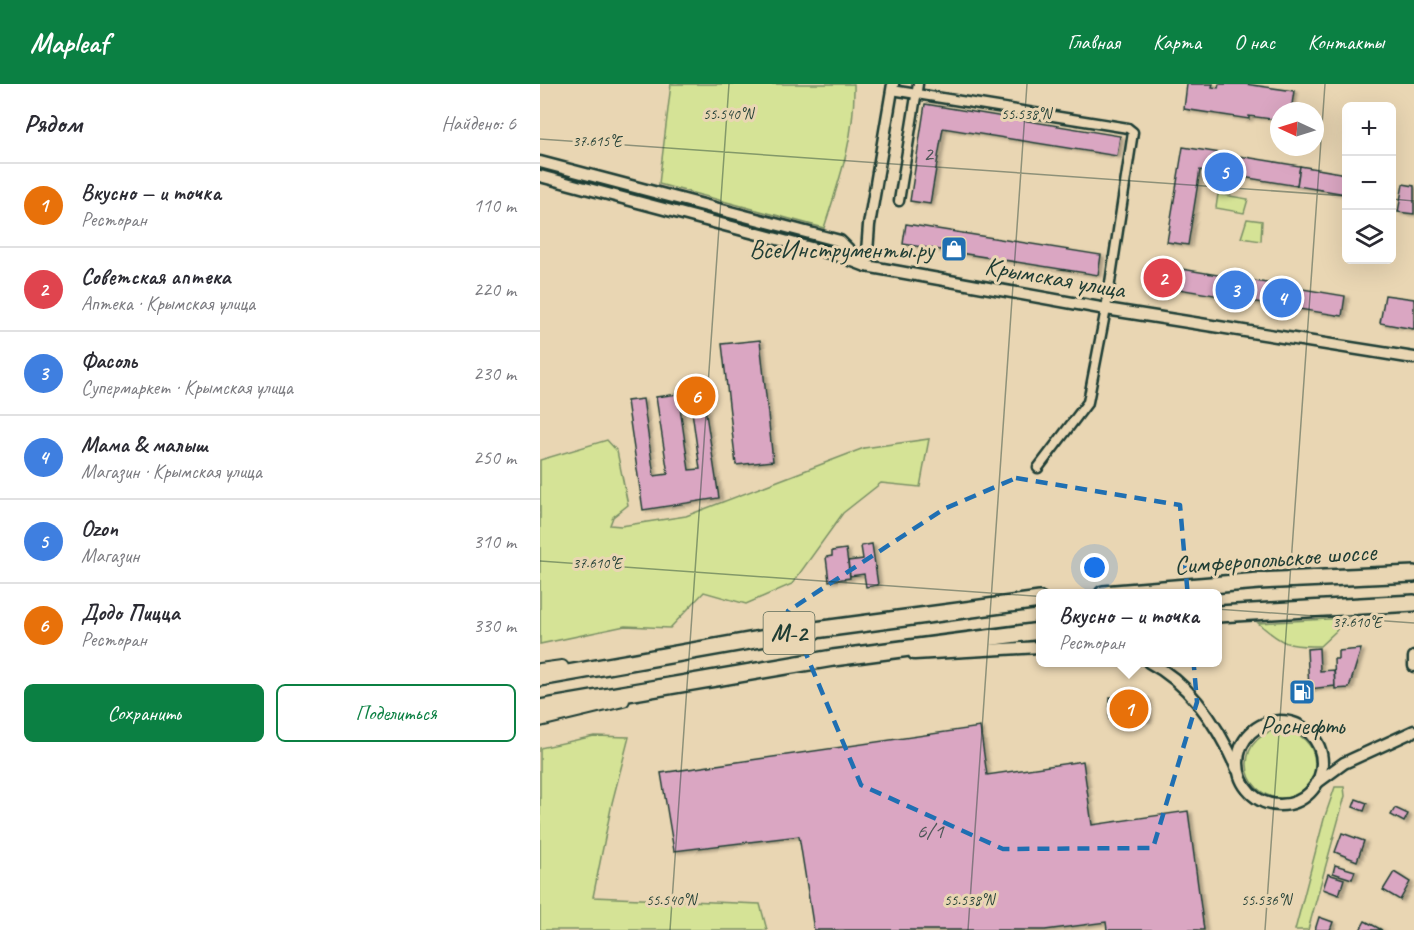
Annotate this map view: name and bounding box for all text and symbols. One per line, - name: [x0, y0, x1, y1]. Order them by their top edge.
- text: Mapleaf: [30, 25, 108, 60]
- text: Главная: [1067, 29, 1120, 55]
- text: Карта: [1153, 29, 1201, 55]
- text: О нас: [1234, 29, 1275, 55]
- text: Контакты: [1308, 29, 1384, 55]
- north arrow: [1270, 102, 1324, 156]
- map controls: [1342, 102, 1396, 264]
- button: +: [1342, 102, 1396, 156]
- text: 55.540°N: [703, 105, 756, 124]
- text: 55.538°N: [1001, 105, 1054, 124]
- text: Рядом: [24, 107, 82, 140]
- text: Найдено: 6: [441, 111, 516, 136]
- text: 37.615°E: [573, 132, 624, 151]
- house number: 2: [923, 140, 935, 168]
- pin: 5: [1204, 150, 1244, 194]
- button: −: [1342, 156, 1396, 210]
- text: Вкусно — и точка: [81, 179, 221, 207]
- text: 1: [39, 193, 48, 218]
- text: 110 m: [473, 193, 516, 218]
- text: Ресторан: [81, 207, 147, 232]
- button: layers: [1342, 210, 1396, 264]
- place label: ВсеИнструменты.ру: [749, 233, 936, 266]
- shop icon: ВсеИнструменты.ру: [939, 234, 969, 264]
- street label: Крымская улица: [982, 249, 1129, 306]
- pin: 2: [1144, 256, 1182, 300]
- text: Советская аптека: [81, 263, 230, 291]
- pin: 3: [1216, 268, 1254, 312]
- pin: 4: [1262, 276, 1302, 320]
- text: 2: [39, 277, 48, 302]
- text: 220 m: [473, 277, 516, 302]
- text: Аптека · Крымская улица: [81, 291, 255, 316]
- text: Фасоль: [81, 347, 137, 375]
- text: 3: [39, 361, 48, 386]
- text: 230 m: [473, 361, 516, 386]
- pin: 6: [676, 374, 716, 418]
- text: Супермаркет · Крымская улица: [81, 375, 293, 400]
- text: Мама & малыш: [81, 431, 208, 459]
- text: 4: [39, 445, 48, 470]
- text: 250 m: [473, 445, 516, 470]
- text: Магазин · Крымская улица: [81, 459, 262, 484]
- text: Ozon: [81, 515, 118, 543]
- text: 5: [39, 529, 48, 554]
- text: 310 m: [473, 529, 516, 554]
- street label: Симферопольское шоссе: [1173, 535, 1379, 582]
- text: Магазин: [81, 543, 139, 568]
- your location: [1080, 553, 1109, 582]
- text: 37.610°E: [573, 554, 624, 573]
- popup: [1036, 589, 1222, 667]
- text: Додо Пицца: [81, 599, 179, 627]
- text: Вкусно — и точка: [1059, 602, 1199, 630]
- road number: М-2: [764, 612, 814, 654]
- text: 6: [39, 613, 48, 638]
- text: 330 m: [473, 613, 516, 638]
- text: 37.610°E: [1333, 613, 1384, 632]
- text: Ресторан: [81, 627, 147, 652]
- text: Ресторан: [1059, 630, 1125, 655]
- fuel station icon: Роснефть: [1287, 677, 1317, 707]
- button: Сохранить: [24, 684, 264, 742]
- button: Поделиться: [276, 684, 516, 742]
- pin: 1: [1110, 686, 1148, 732]
- place label: Роснефть: [1260, 709, 1346, 742]
- house number: 6/1: [916, 817, 945, 845]
- text: 55.540°N: [646, 891, 699, 910]
- text: 55.538°N: [944, 891, 997, 910]
- text: 55.536°N: [1241, 891, 1294, 910]

